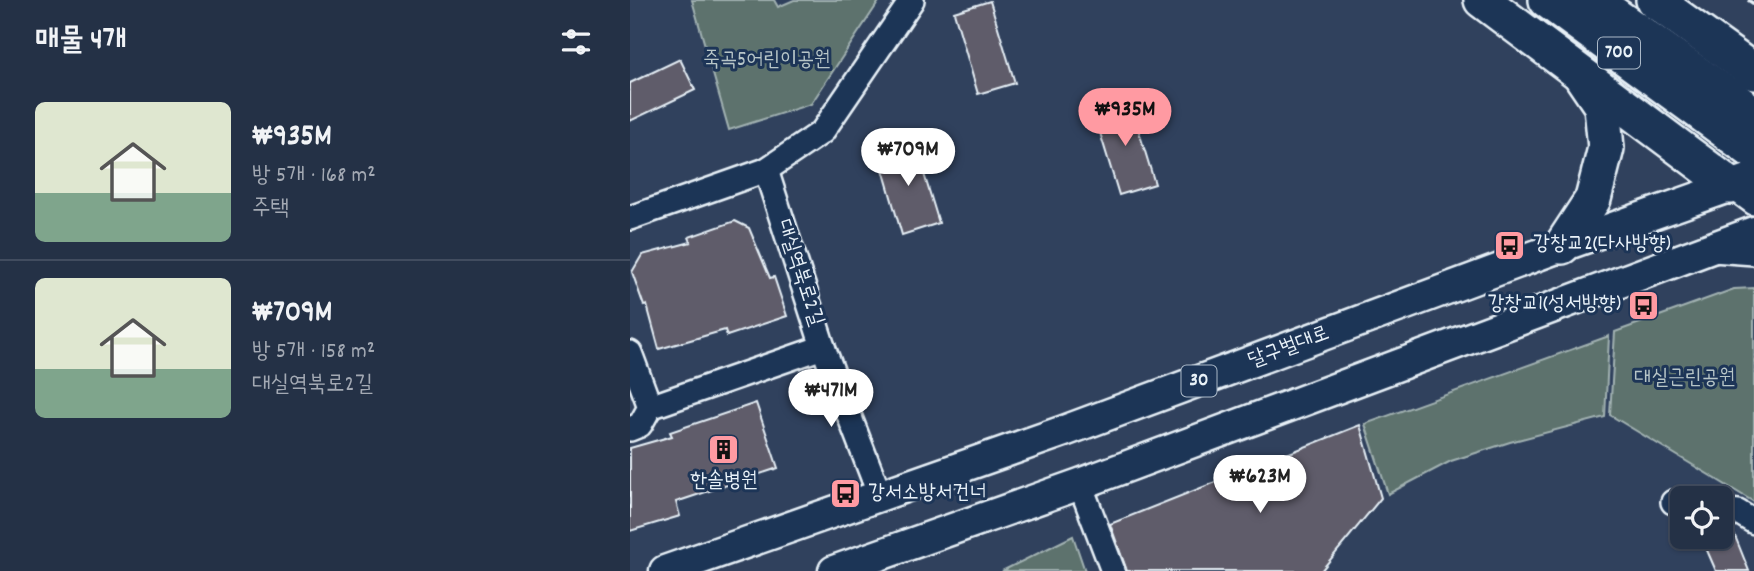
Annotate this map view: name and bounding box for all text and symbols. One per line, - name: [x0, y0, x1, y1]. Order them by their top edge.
- text: 매물 4개: [35, 21, 127, 64]
- icon: filters: [557, 23, 595, 61]
- road number: 700: [1598, 38, 1640, 68]
- park label: 죽곡5어린이공원: [703, 46, 831, 76]
- pin: ₩935M: [1076, 88, 1174, 148]
- text: ₩935M: [1094, 94, 1156, 127]
- text: ₩935M: [252, 117, 332, 160]
- pin: ₩709M: [859, 128, 957, 188]
- icon: home: [91, 130, 175, 214]
- text: ₩709M: [877, 134, 939, 167]
- text: 방 5개 · 168 m²: [252, 160, 376, 193]
- text: 주택: [252, 193, 289, 226]
- street label: 대실역북로2길: [768, 216, 830, 330]
- bus stop icon: 강창교2(다사방향): [1493, 228, 1527, 262]
- place label: 강창교2(다사방향): [1533, 230, 1671, 260]
- bus stop icon: 강창교1(성서방향): [1627, 288, 1661, 322]
- place label: 강창교1(성서방향): [1488, 290, 1621, 320]
- text: ₩709M: [252, 293, 332, 336]
- icon: home: [91, 306, 175, 390]
- street label: 달구벌대로: [1244, 319, 1334, 377]
- text: 방 5개 · 158 m²: [252, 336, 375, 369]
- park label: 대실근린공원: [1634, 364, 1736, 394]
- road number: 30: [1182, 366, 1216, 396]
- text: 대실역북로2길: [252, 369, 373, 402]
- pin: ₩471M: [782, 370, 880, 429]
- text: ₩471M: [804, 375, 858, 408]
- building icon: 한솔병원: [707, 433, 741, 467]
- pin: ₩623M: [1211, 456, 1309, 515]
- text: ₩623M: [1229, 461, 1291, 494]
- place label: 한솔병원: [690, 467, 758, 497]
- bus stop icon: 강서소방서건너: [828, 477, 862, 511]
- place label: 강서소방서건너: [868, 479, 986, 509]
- map controls: [1670, 486, 1733, 549]
- button: locate: [1670, 486, 1733, 549]

